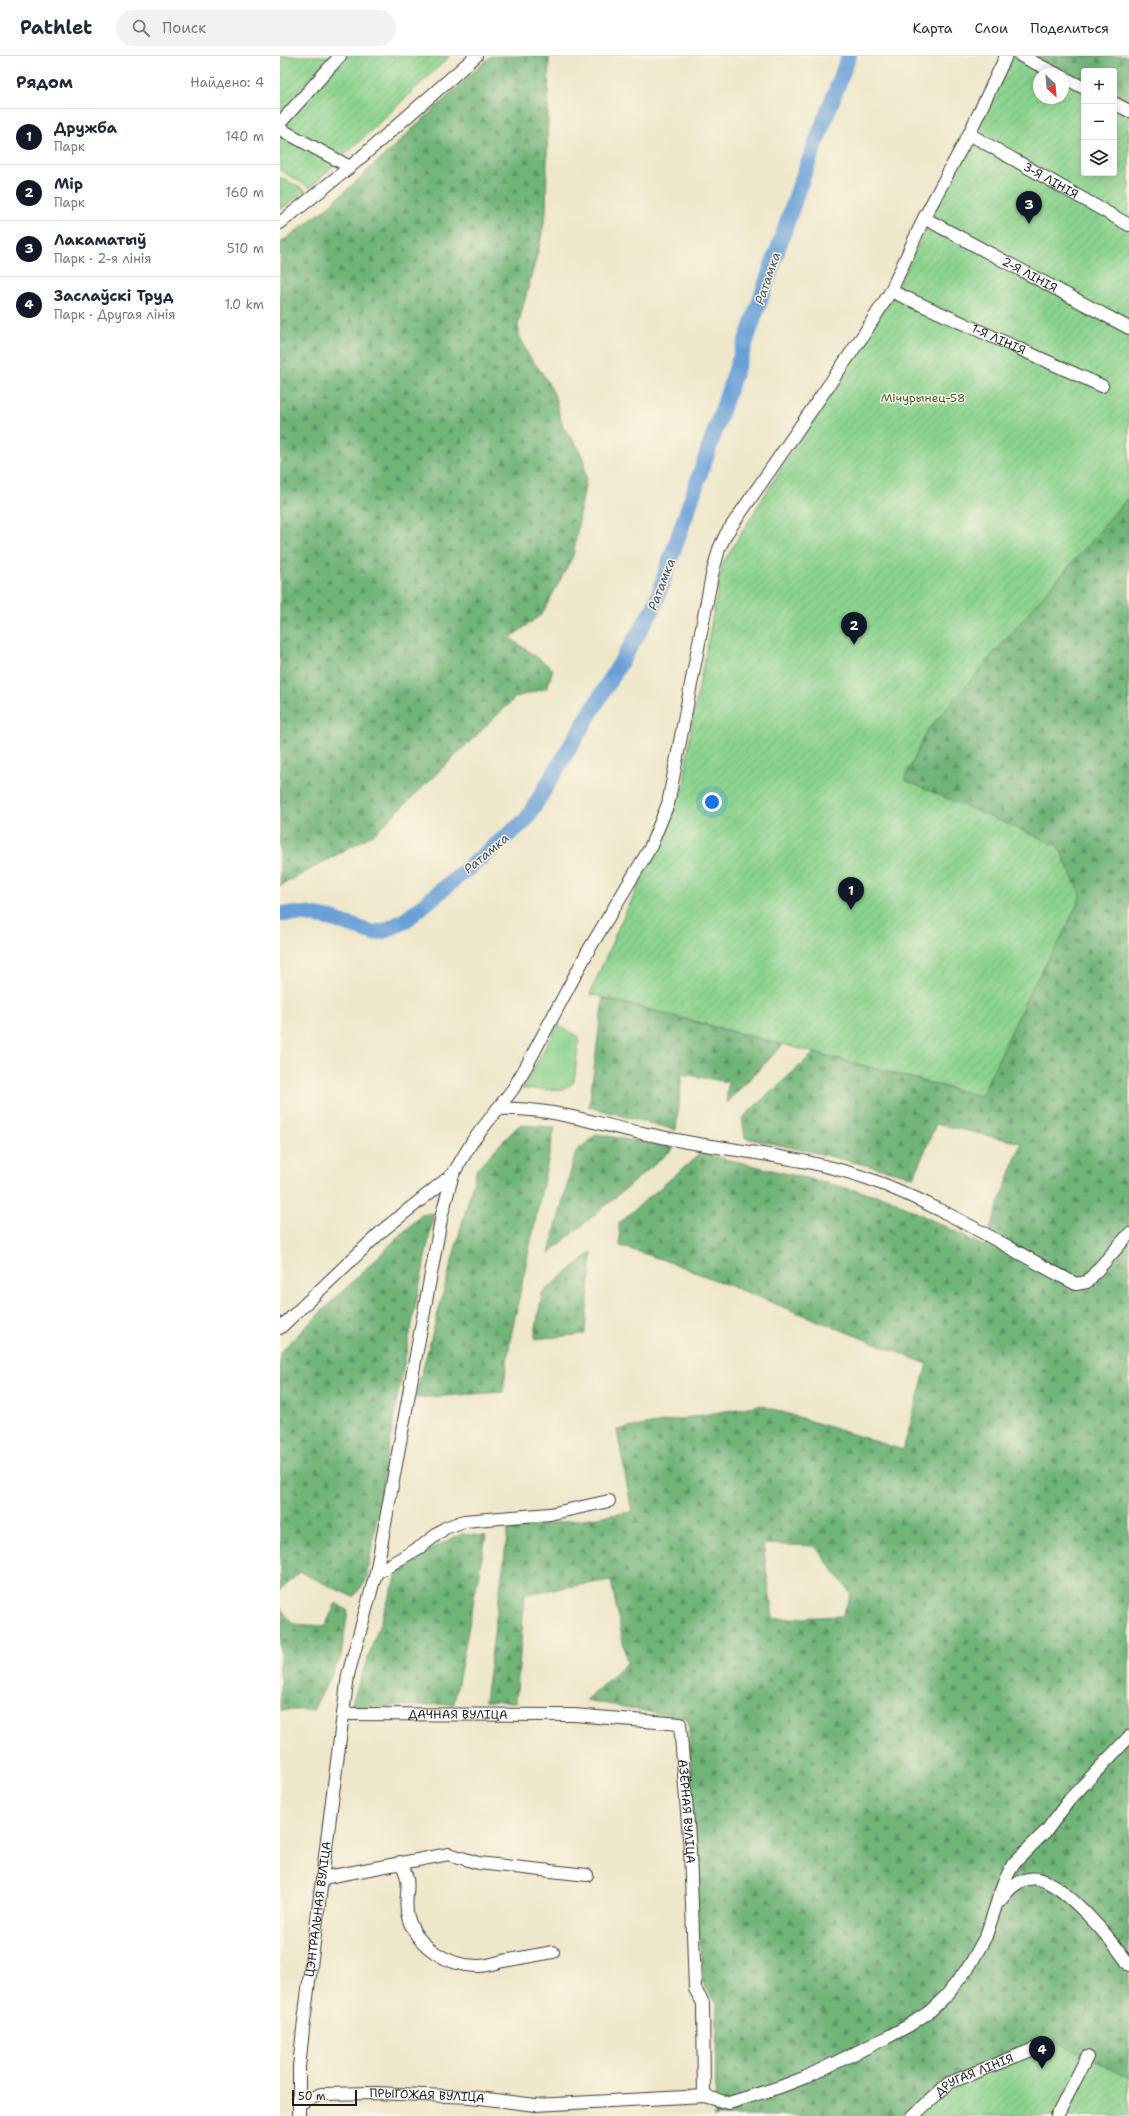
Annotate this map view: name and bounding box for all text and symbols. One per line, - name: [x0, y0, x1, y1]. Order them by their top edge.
- search box: [116, 10, 396, 46]
- text: Pathlet: [20, 15, 92, 40]
- icon: search: [130, 17, 152, 39]
- text: Поиск: [162, 18, 206, 38]
- text: Карта: [912, 19, 953, 37]
- text: Слои: [975, 19, 1008, 37]
- text: Поделиться: [1030, 19, 1109, 37]
- north arrow: [1033, 68, 1069, 104]
- map controls: [1081, 68, 1117, 176]
- button: +: [1081, 68, 1117, 104]
- text: Рядом: [16, 71, 73, 93]
- text: Найдено: 4: [190, 74, 264, 91]
- button: −: [1081, 104, 1117, 140]
- text: Дружба: [54, 118, 117, 138]
- text: 1: [26, 128, 32, 145]
- text: 140 m: [225, 128, 264, 145]
- text: Парк: [54, 138, 85, 155]
- button: layers: [1081, 140, 1117, 176]
- street label: 3-Я ЛІНІЯ: [1020, 158, 1081, 202]
- text: Мір: [54, 174, 83, 194]
- text: 2: [24, 184, 34, 201]
- text: 160 m: [226, 184, 264, 201]
- pin: 3: [1016, 191, 1042, 224]
- text: Парк: [54, 194, 85, 211]
- text: Лакаматыў: [54, 230, 146, 250]
- text: 3: [24, 240, 34, 257]
- text: 510 m: [227, 240, 264, 257]
- text: Парк · 2-я лінія: [54, 250, 151, 267]
- water label: Ратамка: [751, 250, 784, 307]
- street label: 2-Я ЛІНІЯ: [999, 253, 1060, 296]
- text: Заслаўскі Труд: [54, 286, 173, 306]
- text: 4: [24, 296, 34, 313]
- text: 1.0 km: [225, 296, 264, 313]
- text: Парк · Другая лінія: [54, 306, 175, 323]
- street label: 1-Я ЛІНІЯ: [969, 320, 1028, 359]
- park label: Мічурынец-58: [881, 390, 965, 406]
- water label: Ратамка: [644, 556, 679, 613]
- pin: 2: [841, 612, 867, 645]
- your location: [702, 792, 722, 812]
- water label: Ратамка: [460, 829, 513, 877]
- pin: 1: [838, 877, 864, 910]
- street label: ДАЧНАЯ ВУЛІЦА: [408, 1706, 508, 1723]
- street label: АЗЁРНАЯ ВУЛІЦА: [675, 1759, 698, 1864]
- street label: ЦЭНТРАЛЬНАЯ ВУЛІЦА: [302, 1840, 335, 1978]
- pin: 4: [1029, 2036, 1055, 2069]
- street label: ДРУГАЯ ЛІНІЯ: [931, 2050, 1016, 2100]
- street label: ПРЫГОЖАЯ ВУЛІЦА: [369, 2085, 486, 2107]
- scale bar: [292, 2088, 357, 2107]
- text: 50 m: [298, 2089, 326, 2104]

